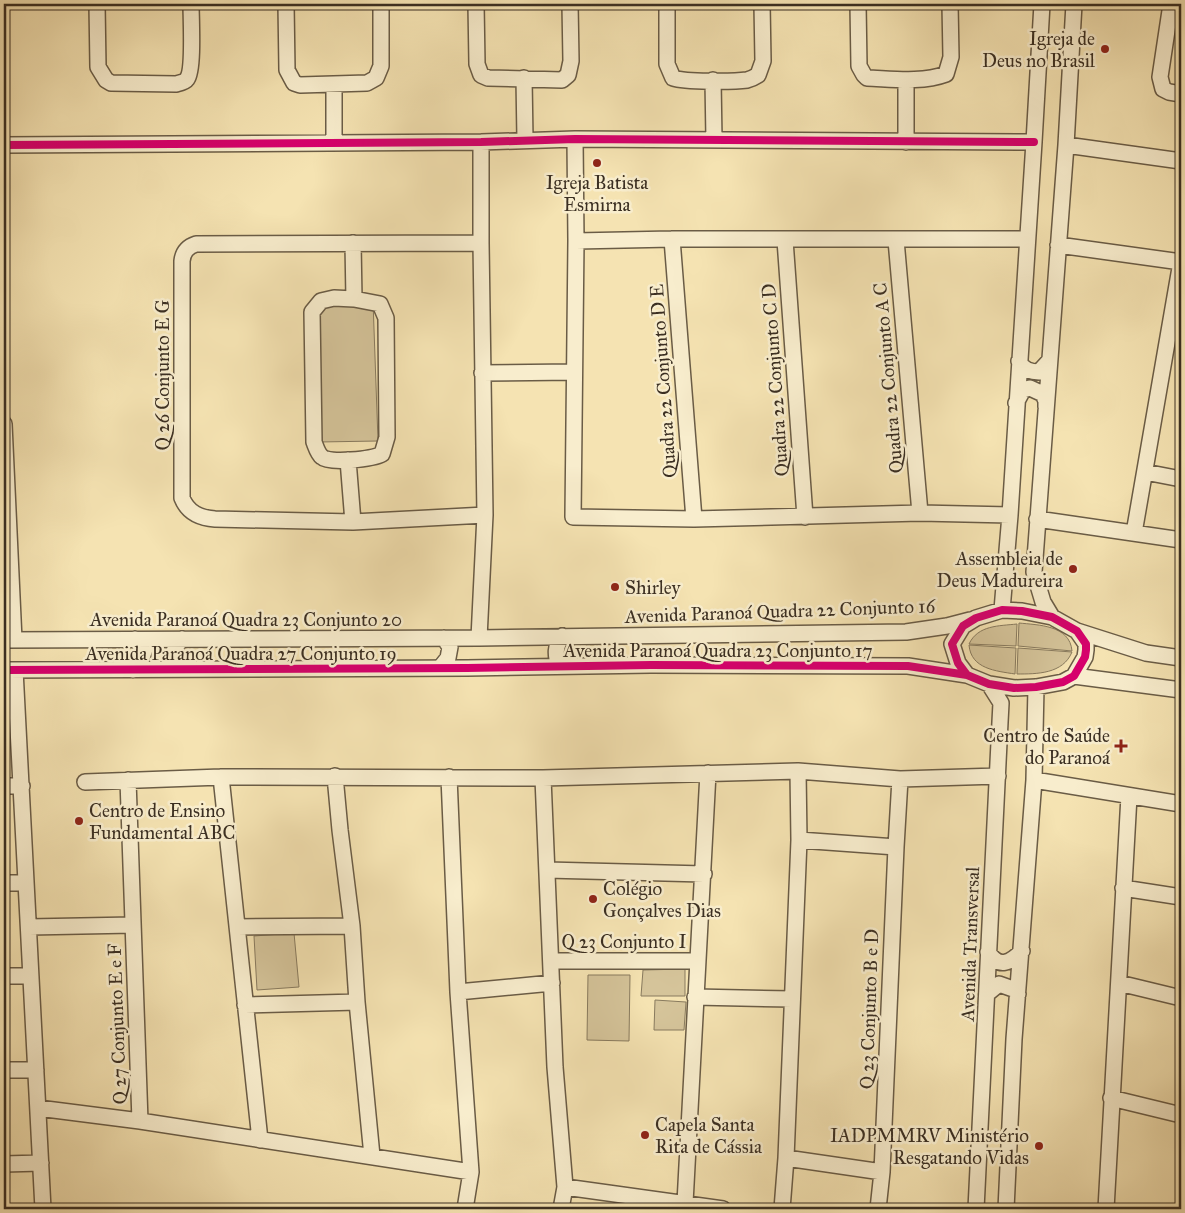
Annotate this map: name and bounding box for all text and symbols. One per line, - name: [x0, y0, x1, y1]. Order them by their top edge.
- place label: Igreja de Deus no Brasil: [982, 27, 1096, 72]
- marker: Igreja de Deus no Brasil: [1099, 43, 1111, 55]
- marker: Igreja Batista Esmirna: [591, 157, 603, 169]
- place label: Igreja Batista Esmirna: [546, 171, 649, 216]
- street label: Quadra 22 Conjunto A C: [868, 282, 908, 474]
- street label: Quadra 22 Conjunto D E: [645, 283, 681, 479]
- street label: Quadra 22 Conjunto C D: [757, 283, 793, 477]
- street label: Q 26 Conjunto E G: [151, 300, 174, 450]
- place label: Assembleia de Deus Madureira: [936, 547, 1064, 592]
- marker: Assembleia de Deus Madureira: [1067, 563, 1079, 575]
- place label: Shirley: [625, 576, 682, 599]
- marker: Shirley: [609, 581, 621, 593]
- street label: Avenida Paranoá Quadra 22 Conjunto 16: [623, 594, 937, 628]
- street label: Avenida Paranoá Quadra 23 Conjunto 20: [89, 608, 402, 631]
- street label: Avenida Paranoá Quadra 23 Conjunto 17: [562, 639, 873, 662]
- street label: Avenida Paranoá Quadra 27 Conjunto 19: [84, 642, 397, 665]
- place label: Centro de Saúde do Paranoá: [983, 724, 1111, 769]
- marker: Centro de Saúde do Paranoá: [1114, 739, 1128, 753]
- place label: Centro de Ensino Fundamental ABC: [89, 799, 235, 844]
- marker: Centro de Ensino Fundamental ABC: [73, 815, 85, 827]
- street label: Avenida Transversal: [956, 865, 984, 1023]
- place label: Colégio Gonçalves Dias: [603, 877, 721, 922]
- marker: Colégio Gonçalves Dias: [587, 893, 599, 905]
- street label: Q 23 Conjunto B e D: [855, 928, 883, 1090]
- street label: Q 23 Conjunto I: [561, 930, 687, 953]
- street label: Q 27 Conjunto E e F: [103, 942, 131, 1105]
- place label: Capela Santa Rita de Cássia: [655, 1113, 763, 1158]
- place label: IADPMMRV Ministério Resgatando Vidas: [830, 1124, 1029, 1170]
- marker: Capela Santa Rita de Cássia: [639, 1129, 651, 1141]
- marker: IADPMMRV Ministério Resgatando Vidas: [1033, 1140, 1045, 1152]

